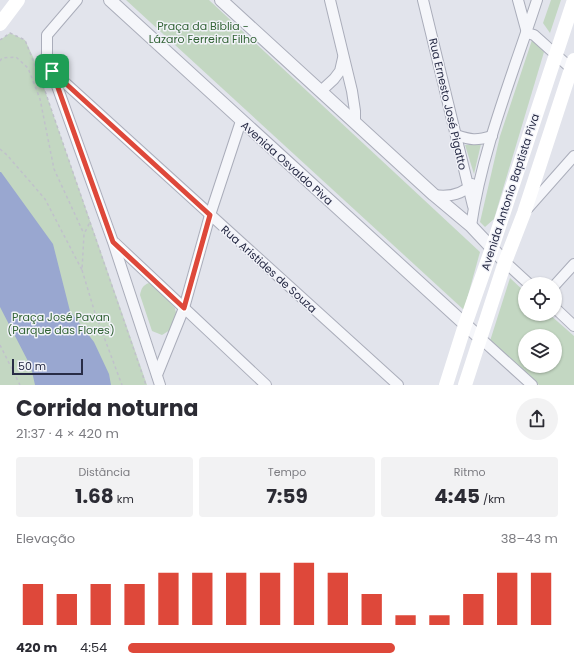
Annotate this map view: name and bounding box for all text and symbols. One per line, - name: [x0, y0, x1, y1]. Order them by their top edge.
- park label: Praça da Bíblia - Lázaro Ferreira Filho: [149, 18, 257, 47]
- street label: Rua Ernesto José Pigatto: [425, 37, 471, 171]
- pin: [35, 54, 69, 88]
- icon: arrive: [41, 60, 63, 82]
- street label: Avenida Antonio Baptista Piva: [477, 111, 543, 273]
- street label: Avenida Osvaldo Piva: [238, 117, 336, 209]
- street label: Rua Aristides de Souza: [218, 222, 320, 316]
- map controls: [518, 277, 562, 373]
- button: locate: [518, 277, 562, 321]
- park label: Praça José Pavan (Parque das Flores): [7, 309, 115, 338]
- button: layers: [518, 329, 562, 373]
- scale bar: [12, 357, 83, 376]
- text: 50 m: [18, 358, 46, 374]
- text: Corrida noturna: [16, 393, 198, 424]
- button: share: [516, 398, 558, 440]
- text: 21:37 · 4 × 420 m: [16, 424, 119, 443]
- text: Distância: [79, 464, 130, 480]
- text: Tempo: [268, 464, 306, 480]
- text: Ritmo: [454, 464, 486, 480]
- text: 1.68: [75, 482, 114, 510]
- text: 7:59: [266, 482, 308, 510]
- text: 4:45: [434, 482, 480, 510]
- text: km: [114, 491, 134, 507]
- text: /km: [480, 491, 505, 507]
- text: Elevação: [16, 529, 75, 548]
- text: 38–43 m: [501, 529, 558, 548]
- text: 420 m: [16, 638, 57, 657]
- text: 4:54: [80, 638, 107, 657]

